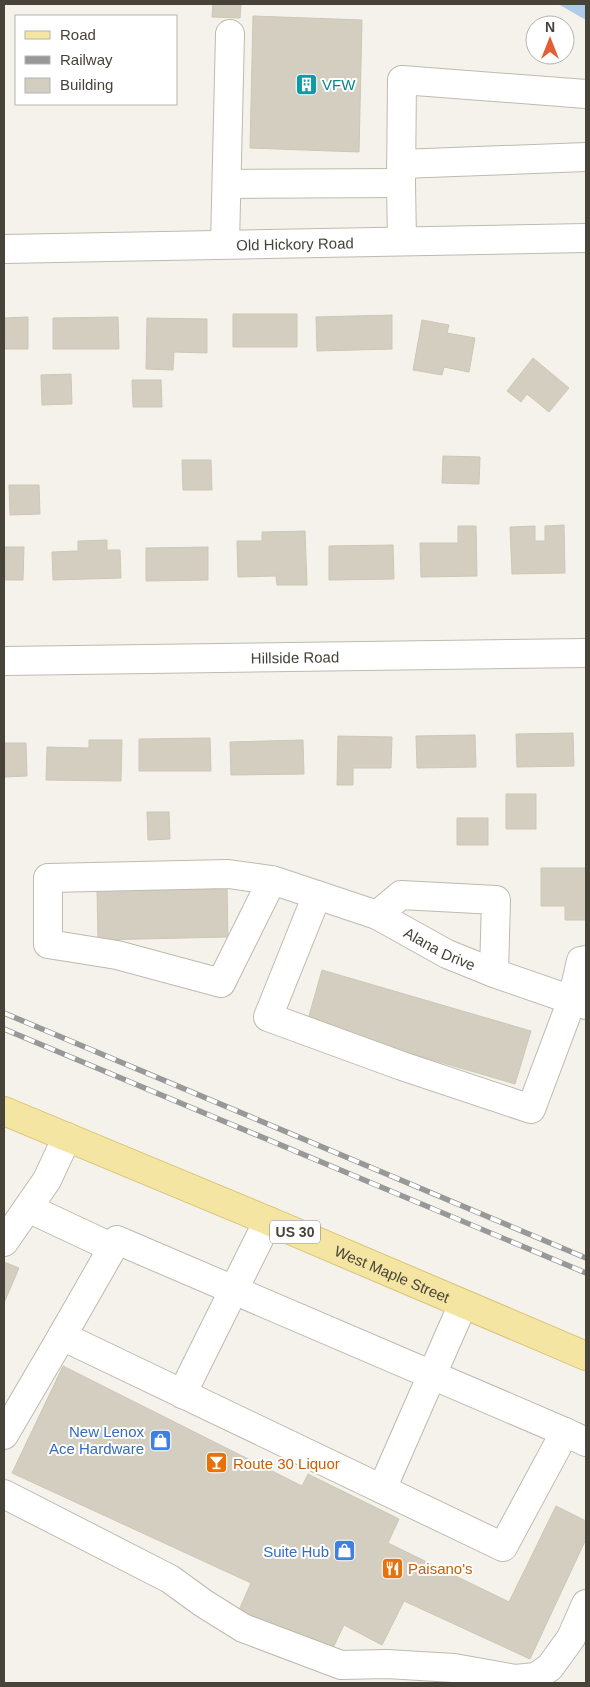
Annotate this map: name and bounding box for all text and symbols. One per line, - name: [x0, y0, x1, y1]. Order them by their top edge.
- legend: [15, 15, 178, 105]
- north arrow: [525, 15, 575, 65]
- text: N: [545, 19, 555, 35]
- text: Road: [60, 26, 96, 43]
- text: Railway: [60, 51, 113, 68]
- building icon: VFW: [294, 72, 318, 96]
- text: Building: [60, 76, 113, 93]
- place label: VFW: [322, 76, 356, 93]
- street label: Old Hickory Road: [236, 234, 354, 253]
- street label: Hillside Road: [251, 648, 339, 666]
- street label: Alana Drive: [401, 923, 478, 973]
- road number: US 30: [270, 1220, 320, 1244]
- street label: West Maple Street: [332, 1242, 453, 1306]
- place label: New Lenox Ace Hardware: [49, 1423, 144, 1457]
- shop icon: New Lenox Ace Hardware: [148, 1428, 172, 1452]
- bar icon: Route 30 Liquor: [205, 1451, 229, 1475]
- place label: Route 30 Liquor: [233, 1455, 340, 1472]
- shop icon: Suite Hub: [333, 1539, 357, 1563]
- place label: Suite Hub: [263, 1543, 329, 1560]
- restaurant icon: Paisano's: [380, 1556, 404, 1580]
- place label: Paisano's: [408, 1560, 473, 1577]

